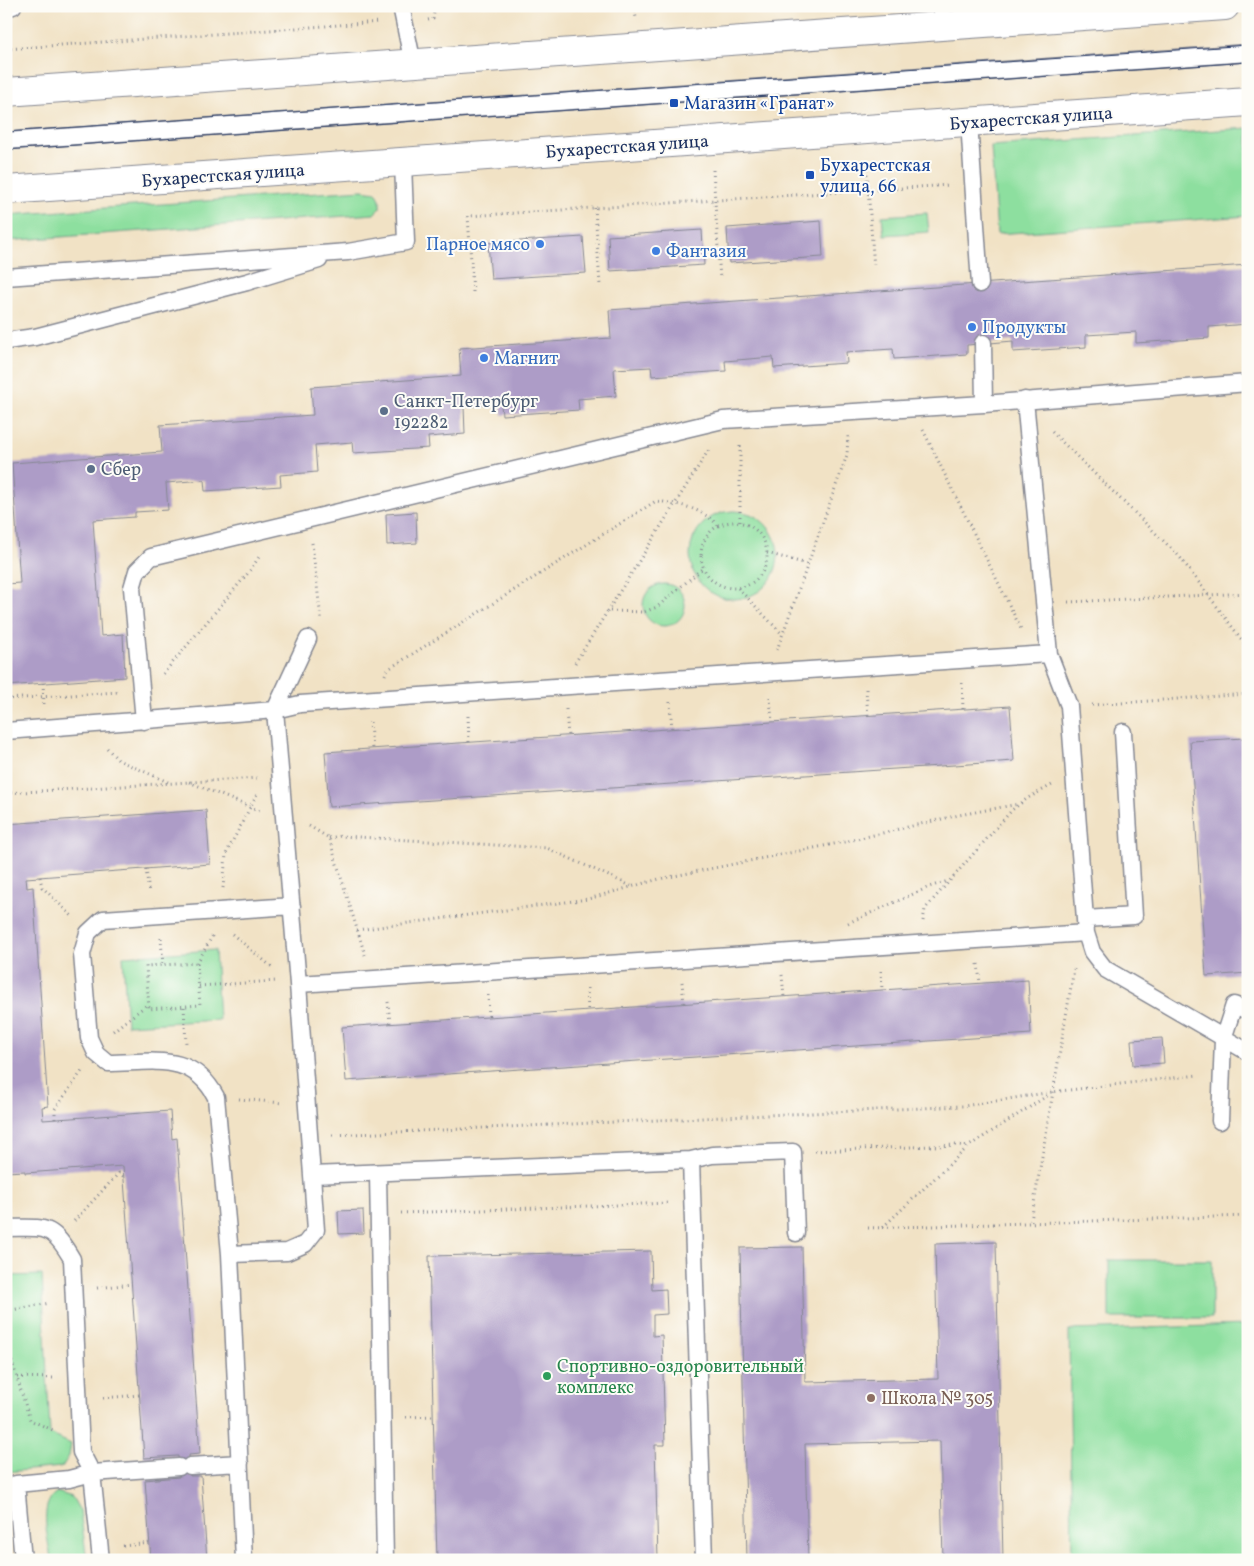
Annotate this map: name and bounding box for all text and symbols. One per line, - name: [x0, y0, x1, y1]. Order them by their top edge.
- place label: Магазин «Гранат»: [684, 92, 835, 117]
- marker: Магазин «Гранат»: [668, 97, 680, 109]
- street label: Бухарестская улица: [949, 101, 1114, 138]
- street label: Бухарестская улица: [545, 129, 710, 166]
- place label: Бухарестская улица, 66: [820, 154, 931, 200]
- street label: Бухарестская улица: [141, 158, 306, 195]
- marker: Бухарестская улица, 66: [804, 169, 816, 181]
- place label: Парное мясо: [426, 233, 530, 258]
- marker: Парное мясо: [534, 238, 546, 250]
- place label: Фантазия: [666, 240, 746, 265]
- marker: Фантазия: [650, 245, 662, 257]
- place label: Продукты: [982, 316, 1067, 341]
- marker: Продукты: [966, 321, 978, 333]
- place label: Магнит: [494, 347, 558, 372]
- marker: Магнит: [478, 352, 490, 364]
- place label: Санкт-Петербург 192282: [394, 390, 538, 436]
- marker: Санкт-Петербург 192282: [378, 405, 390, 417]
- place label: Сбер: [101, 458, 141, 483]
- marker: Сбер: [85, 463, 97, 475]
- place label: Спортивно-оздоровительный комплекс: [557, 1355, 804, 1401]
- marker: Спортивно-оздоровительный комплекс: [541, 1370, 553, 1382]
- place label: Школа № 305: [881, 1387, 993, 1412]
- marker: Школа № 305: [865, 1392, 877, 1404]

